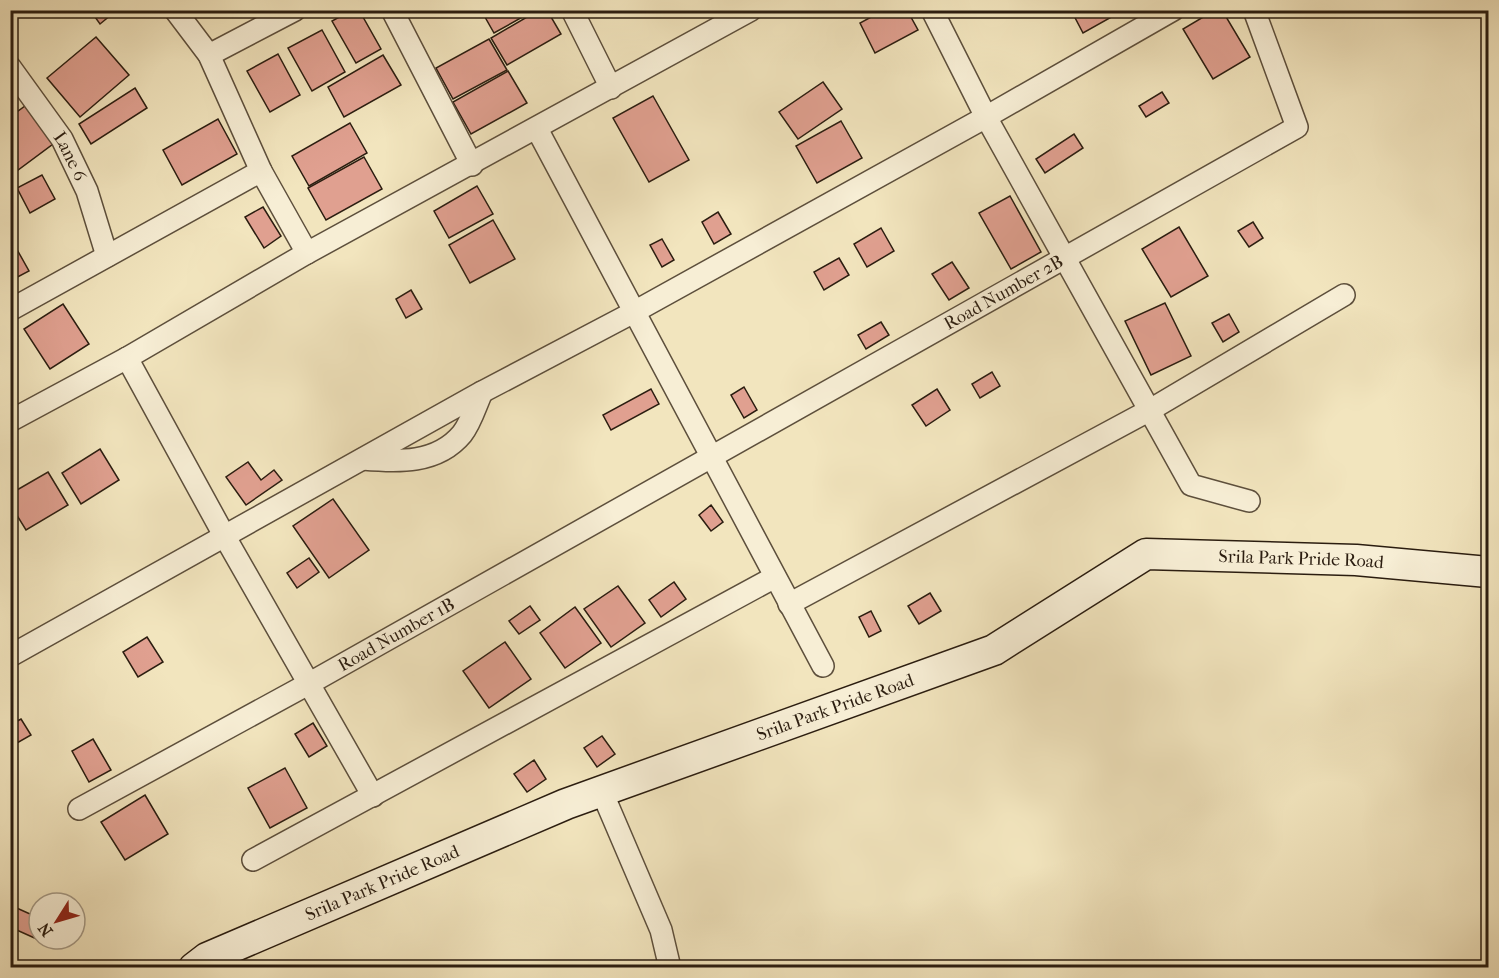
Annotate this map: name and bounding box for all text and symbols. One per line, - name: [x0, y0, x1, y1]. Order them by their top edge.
- street label: Lane 6: [49, 127, 91, 185]
- street label: Road Number 2B: [940, 251, 1067, 334]
- street label: Srila Park Pride Road: [1218, 546, 1385, 573]
- street label: Road Number 1B: [334, 593, 458, 676]
- street label: Srila Park Pride Road: [754, 669, 917, 745]
- street label: Srila Park Pride Road: [302, 841, 463, 925]
- north arrow: [27, 891, 87, 951]
- text: N: [34, 918, 57, 940]

